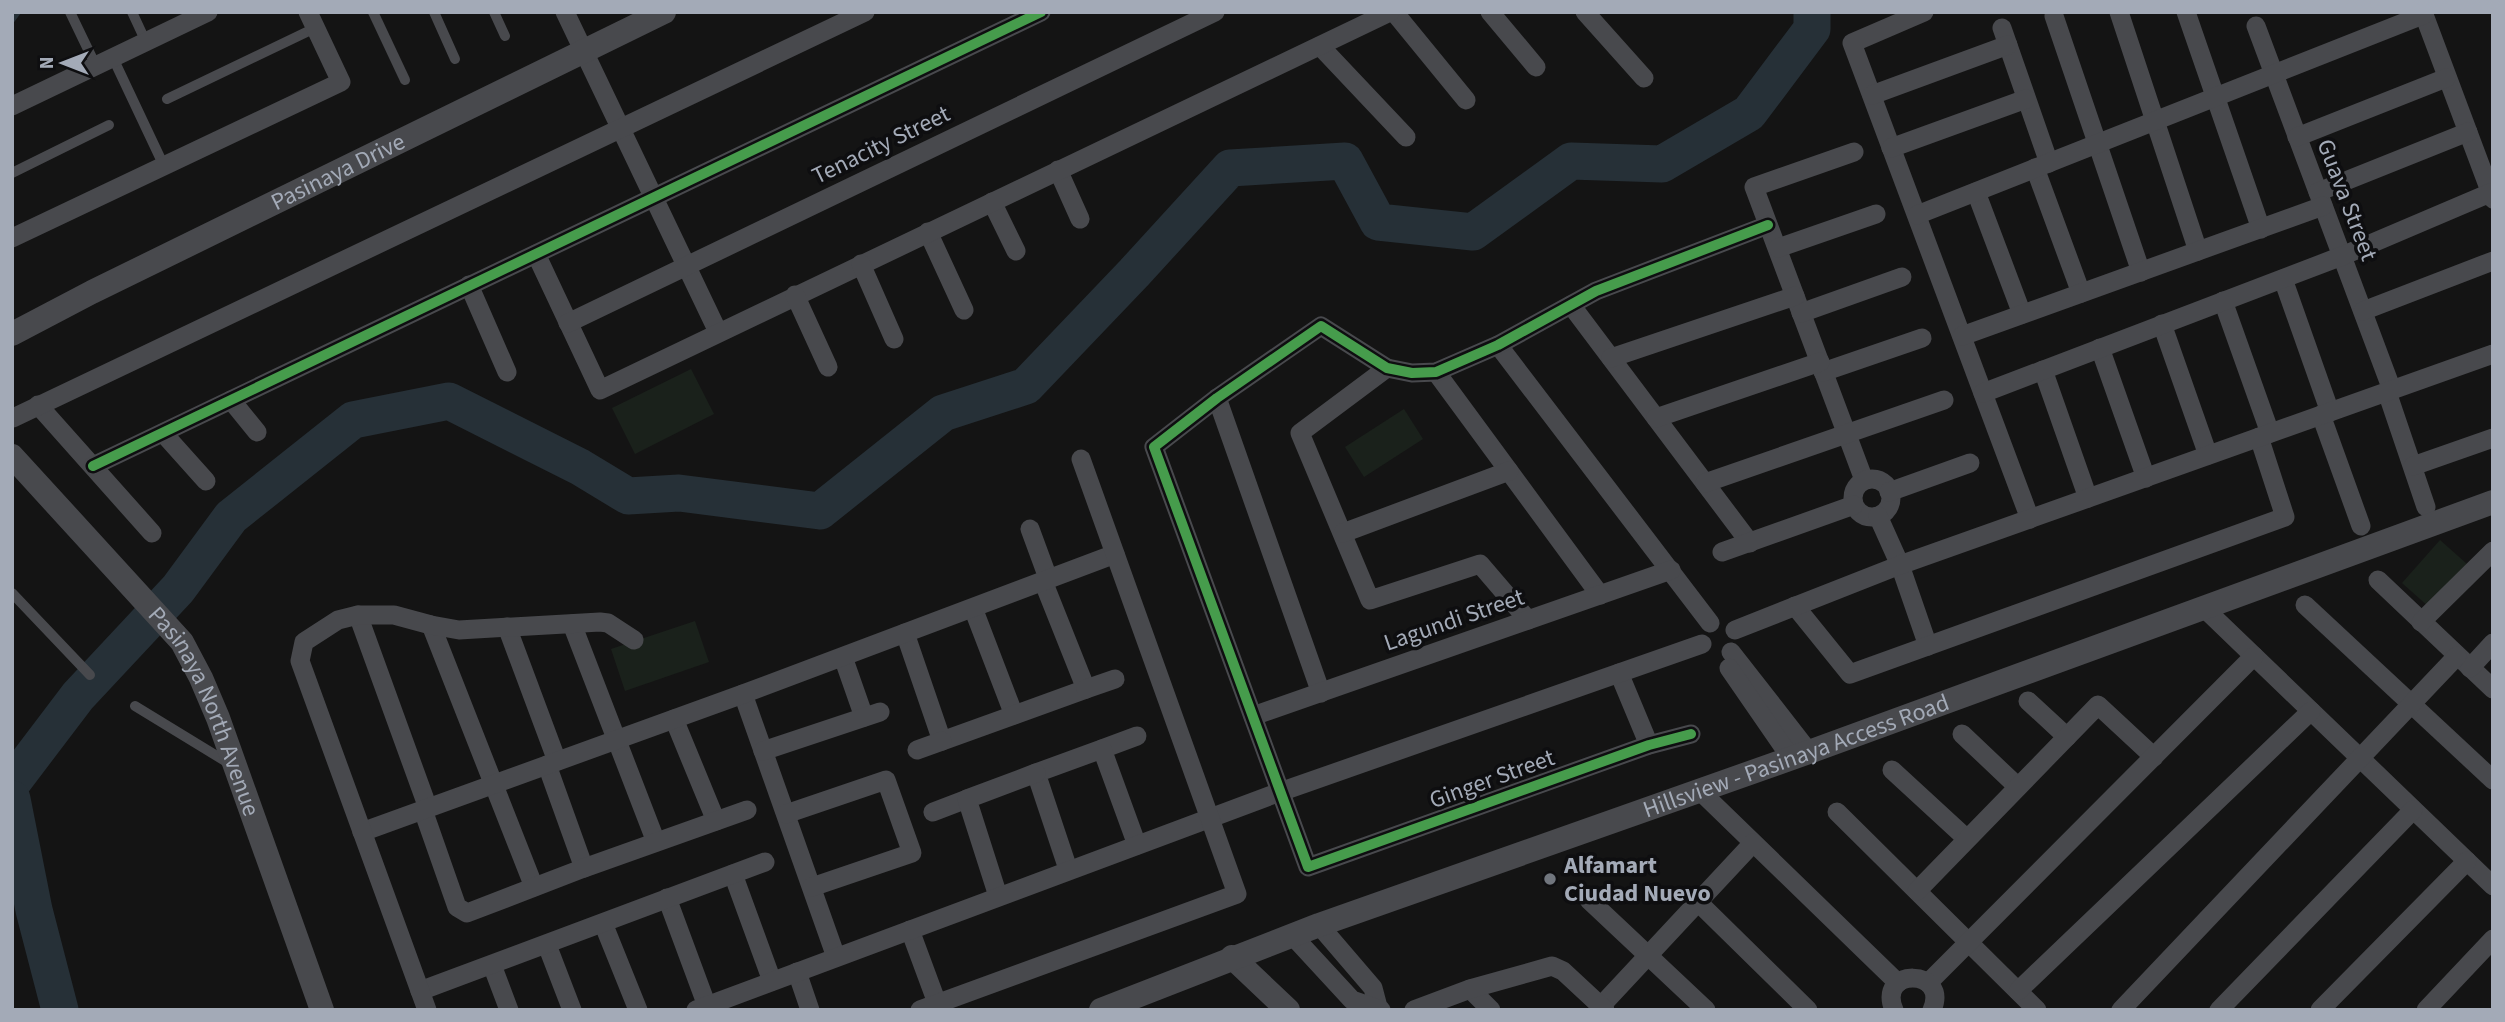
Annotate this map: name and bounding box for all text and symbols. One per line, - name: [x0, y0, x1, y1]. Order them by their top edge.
- north arrow: [28, 28, 98, 98]
- text: N: [34, 57, 61, 69]
- street label: Tenacity Street: [806, 96, 956, 194]
- street label: Pasinaya Drive: [265, 124, 411, 219]
- street label: Guava Street: [2308, 134, 2386, 266]
- street label: Lagundi Street: [1379, 580, 1529, 660]
- street label: Pasinaya North Avenue: [140, 598, 269, 821]
- street label: Hillsview - Pasinaya Access Road: [1638, 685, 1954, 827]
- street label: Ginger Street: [1425, 740, 1559, 818]
- place label: Alfamart Ciudad Nuevo: [1563, 848, 1711, 911]
- marker: Alfamart Ciudad Nuevo: [1542, 871, 1558, 887]

